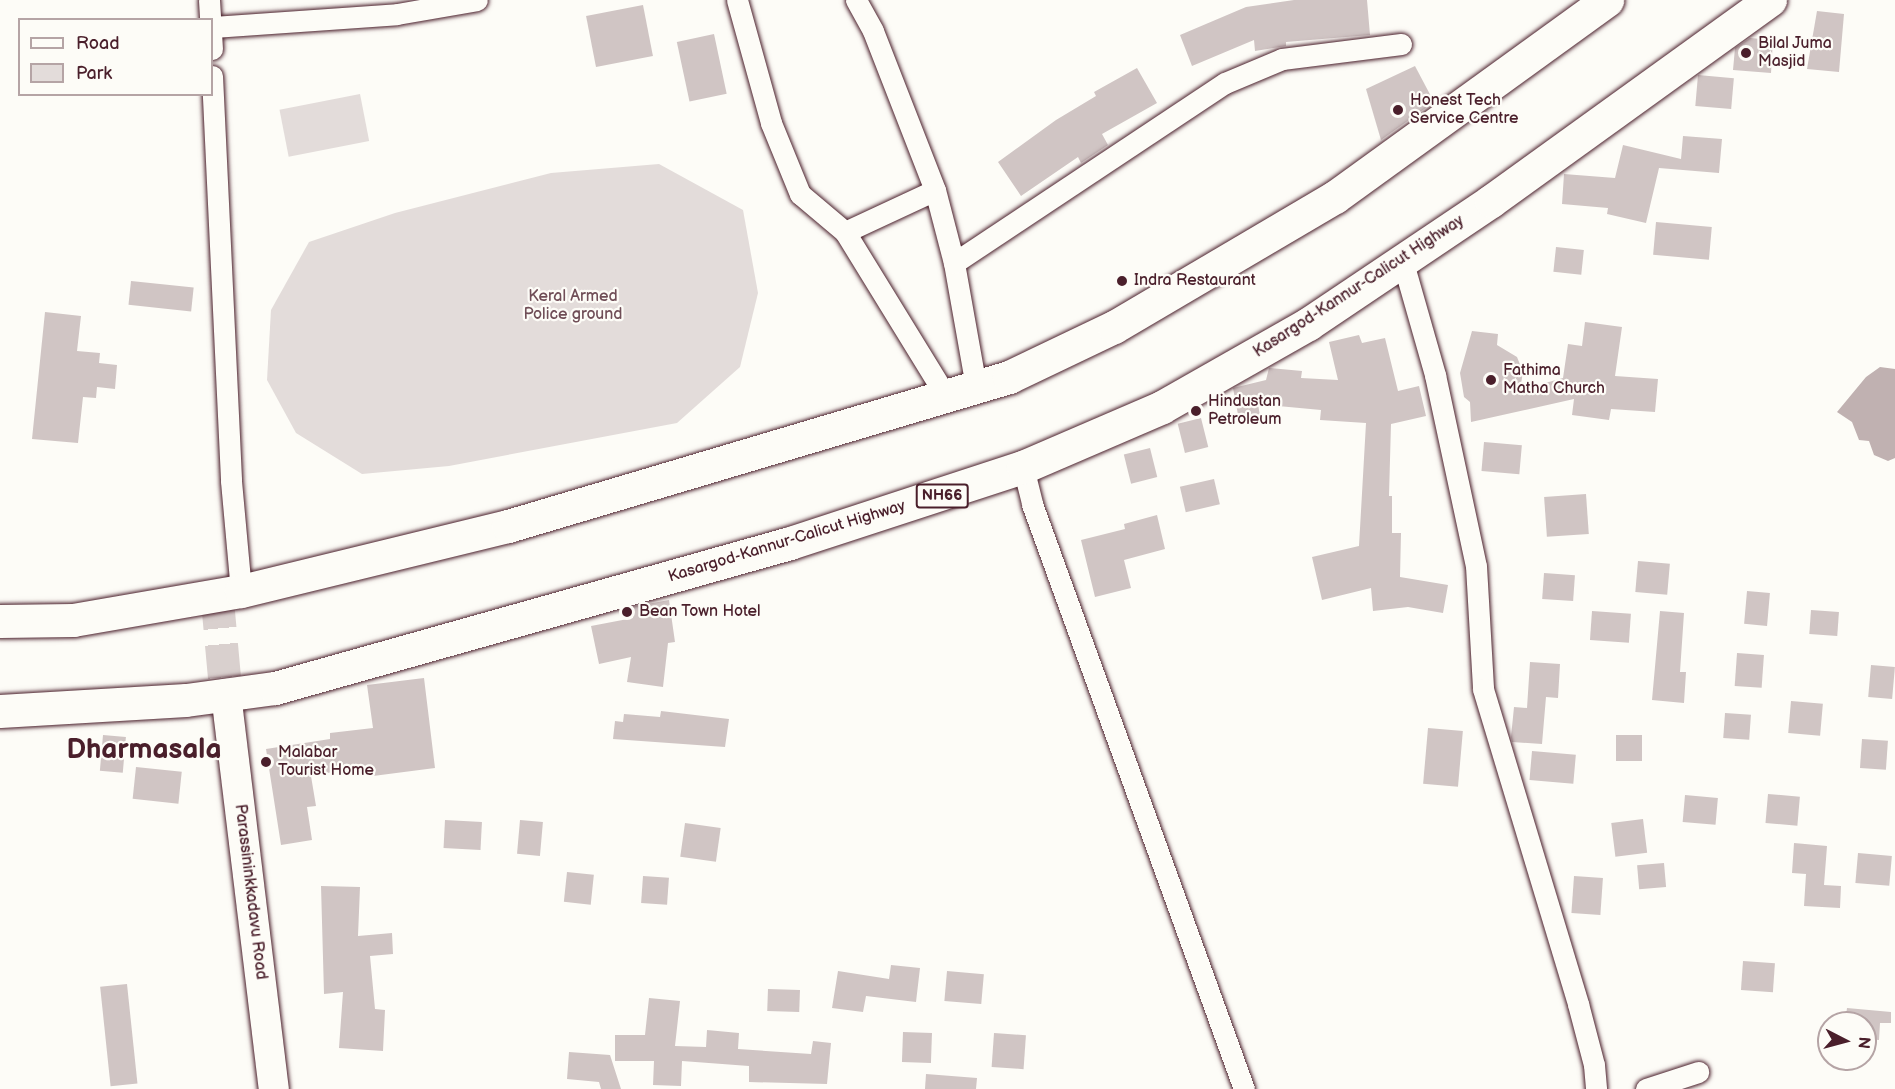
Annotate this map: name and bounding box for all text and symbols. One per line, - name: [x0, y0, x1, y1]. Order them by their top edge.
- legend: [18, 18, 213, 96]
- text: Road: [76, 33, 120, 54]
- place label: Bilal Juma Masjid: [1758, 34, 1833, 72]
- marker: Bilal Juma Masjid: [1739, 46, 1753, 60]
- text: Park: [76, 63, 112, 84]
- place label: Honest Tech Service Centre: [1410, 91, 1518, 129]
- marker: Honest Tech Service Centre: [1391, 103, 1405, 117]
- street label: Kasargod-Kannur-Calicut Highway: [1250, 212, 1468, 362]
- place label: Indra Restaurant: [1134, 271, 1256, 291]
- marker: Indra Restaurant: [1115, 274, 1129, 288]
- park label: Keral Armed Police ground: [524, 287, 622, 325]
- place label: Fathima Matha Church: [1503, 361, 1605, 399]
- marker: Fathima Matha Church: [1484, 373, 1498, 387]
- place label: Hindustan Petroleum: [1208, 392, 1281, 430]
- marker: Hindustan Petroleum: [1189, 404, 1203, 418]
- road number: NH66: [915, 484, 969, 508]
- street label: Kasargod-Kannur-Calicut Highway: [666, 497, 908, 587]
- place label: Bean Town Hotel: [639, 602, 761, 622]
- marker: Bean Town Hotel: [620, 605, 634, 619]
- district label: Dharmasala: [67, 733, 221, 767]
- place label: Malabar Tourist Home: [278, 743, 374, 781]
- marker: Malabar Tourist Home: [259, 755, 273, 769]
- street label: Parassininkkadavu Road: [230, 803, 270, 981]
- north arrow: [1817, 1011, 1877, 1071]
- text: N: [1853, 1036, 1873, 1050]

